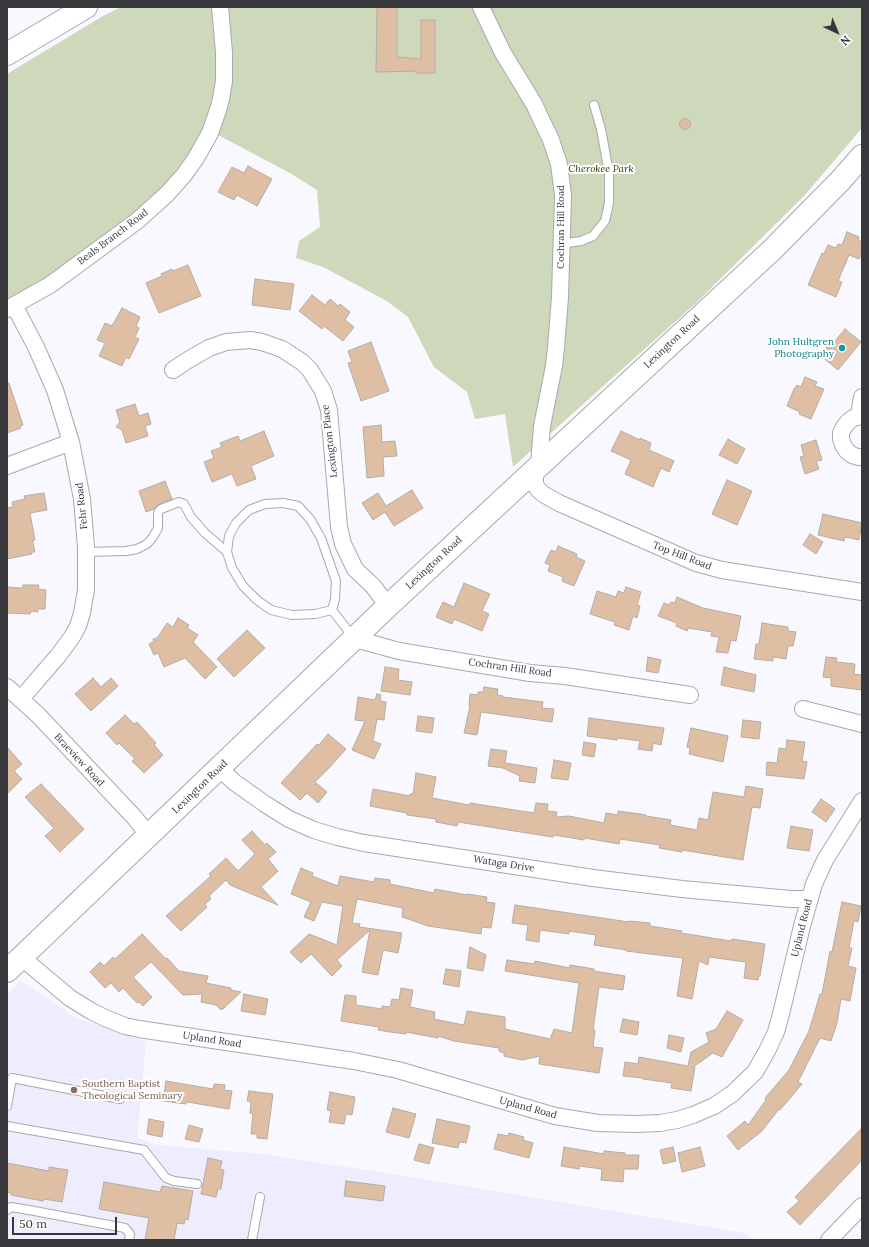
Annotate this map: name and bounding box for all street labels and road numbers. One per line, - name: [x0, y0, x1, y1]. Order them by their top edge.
- street label: Cochran Hill Road: [555, 185, 567, 269]
- street label: Beals Branch Road: [75, 206, 151, 268]
- street label: Lexington Road: [641, 313, 703, 371]
- street label: Lexington Place: [320, 404, 340, 478]
- street label: Fehr Road: [74, 482, 90, 530]
- street label: Lexington Road: [403, 534, 465, 592]
- street label: Top Hill Road: [651, 539, 713, 573]
- street label: Cochran Hill Road: [468, 656, 552, 680]
- street label: Braeview Road: [51, 731, 107, 789]
- street label: Lexington Road: [170, 758, 230, 816]
- street label: Wataga Drive: [472, 853, 536, 875]
- street label: Upland Road: [789, 898, 815, 958]
- street label: Upland Road: [182, 1029, 242, 1051]
- street label: Upland Road: [498, 1095, 558, 1121]

